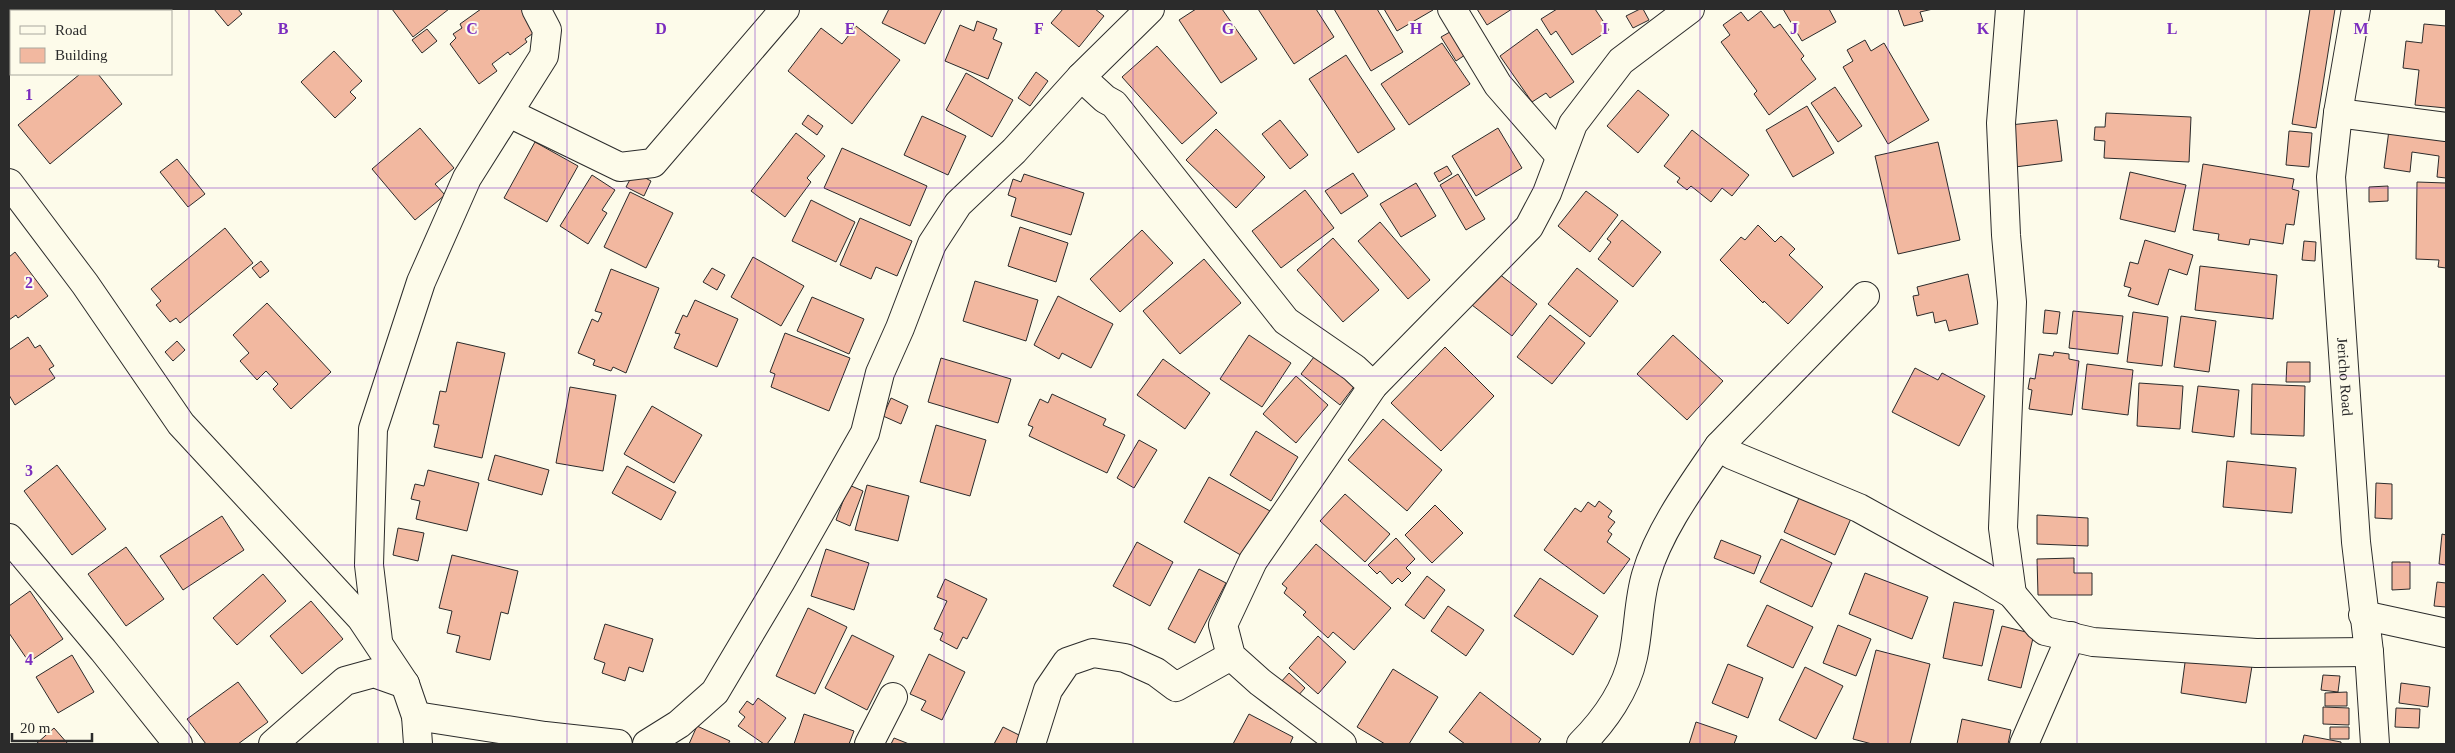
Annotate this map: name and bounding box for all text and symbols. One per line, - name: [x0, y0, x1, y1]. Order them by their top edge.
- legend: [10, 10, 172, 75]
- text: B: [278, 20, 289, 37]
- text: C: [466, 20, 478, 37]
- text: D: [655, 20, 667, 37]
- text: E: [845, 20, 855, 37]
- text: F: [1034, 20, 1044, 37]
- text: G: [1222, 20, 1235, 37]
- text: H: [1410, 20, 1423, 37]
- text: I: [1602, 20, 1608, 37]
- text: J: [1790, 20, 1798, 37]
- text: K: [1977, 20, 1990, 37]
- text: L: [2167, 20, 2177, 37]
- text: M: [2353, 20, 2369, 37]
- text: Road: [55, 22, 87, 38]
- text: Building: [55, 47, 108, 63]
- text: 1: [25, 86, 33, 103]
- text: 2: [25, 274, 33, 291]
- street label: Jericho Road: [2334, 337, 2355, 417]
- text: 3: [25, 462, 33, 479]
- text: 4: [25, 651, 33, 668]
- scale bar: [12, 710, 92, 742]
- text: 20 m: [20, 720, 51, 736]

